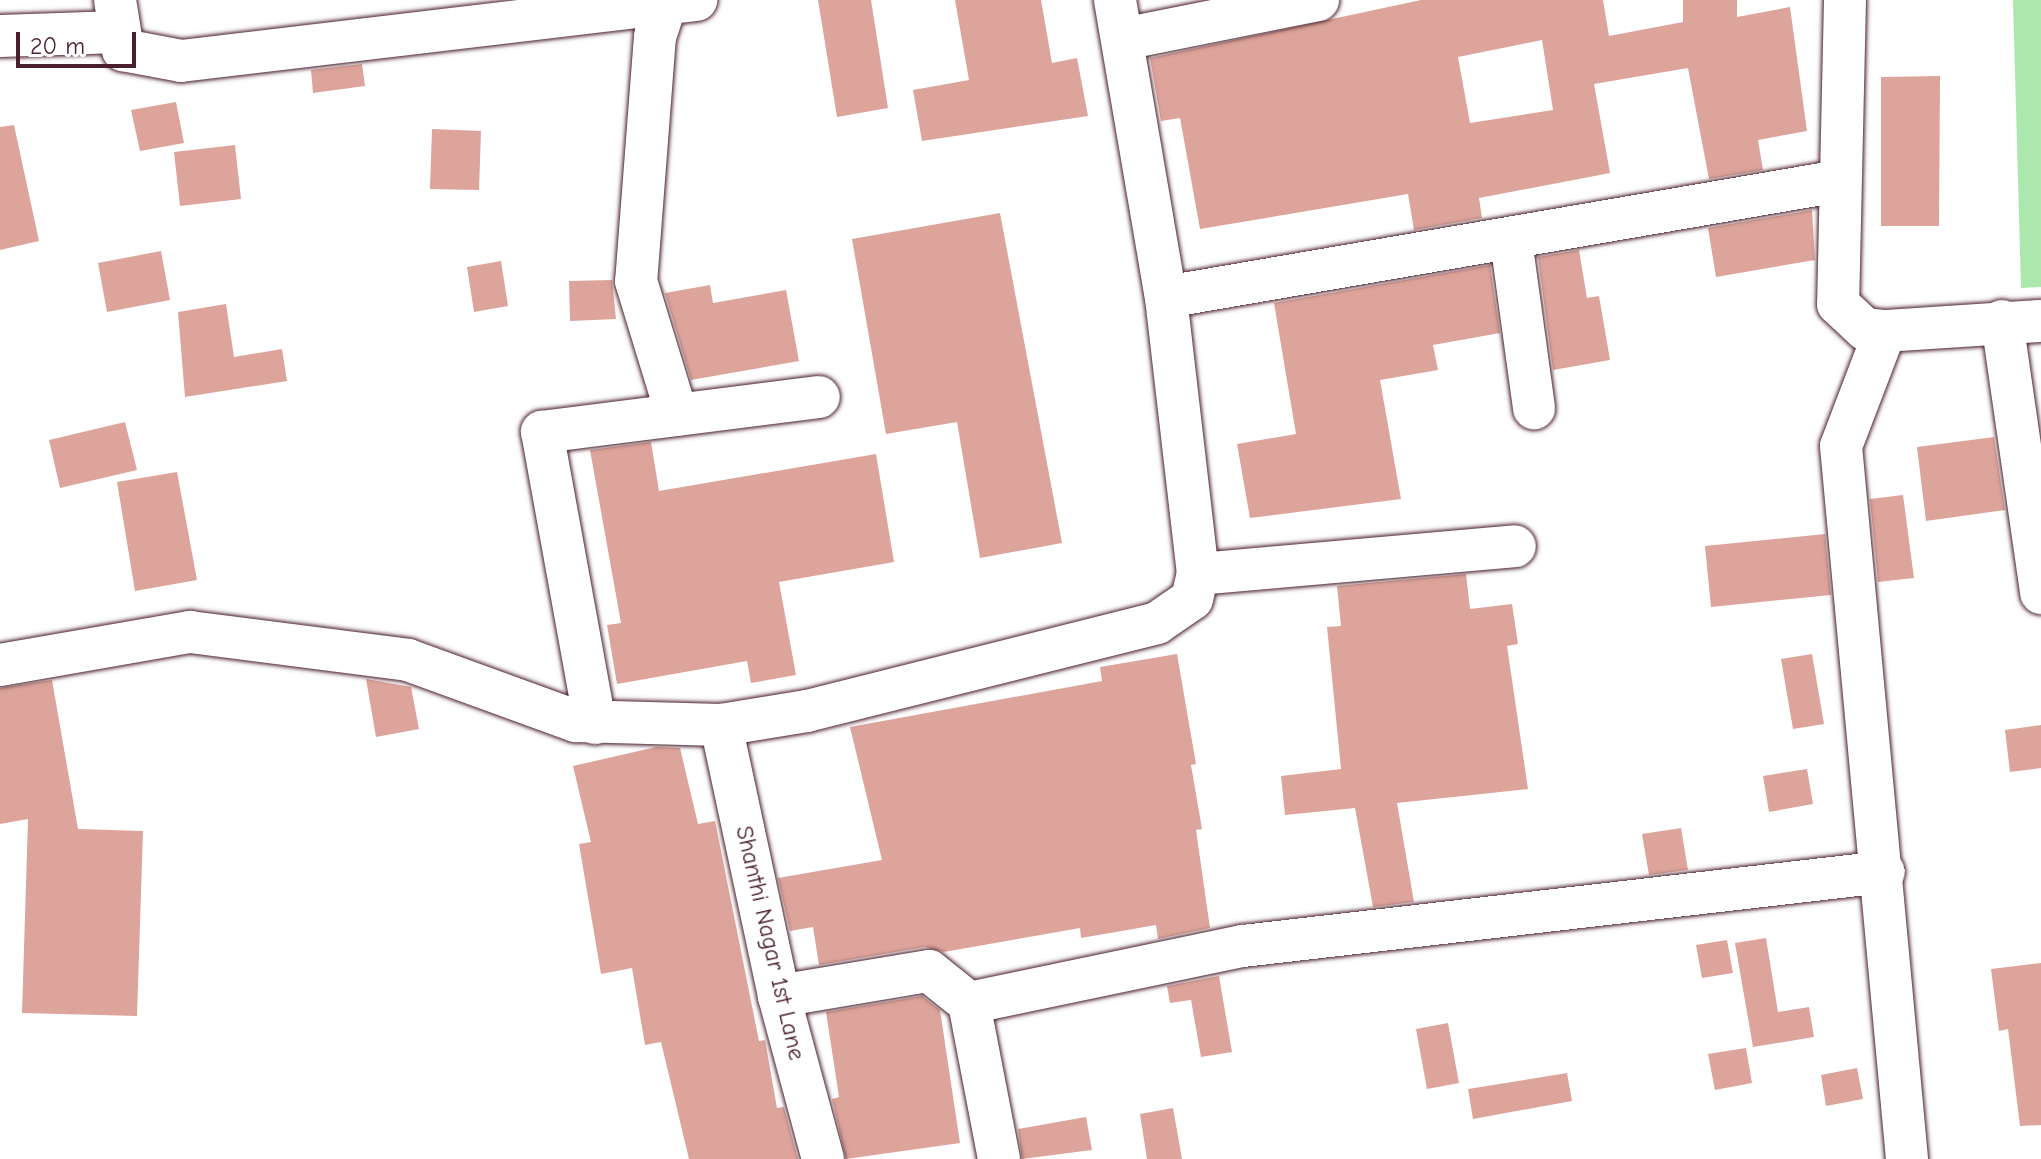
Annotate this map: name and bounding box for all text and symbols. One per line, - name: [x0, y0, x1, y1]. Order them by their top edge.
- scale bar: [20, 16, 140, 66]
- text: 20 m: [30, 32, 85, 60]
- street label: Shanthi Nagar 1st Lane: [729, 823, 811, 1063]

